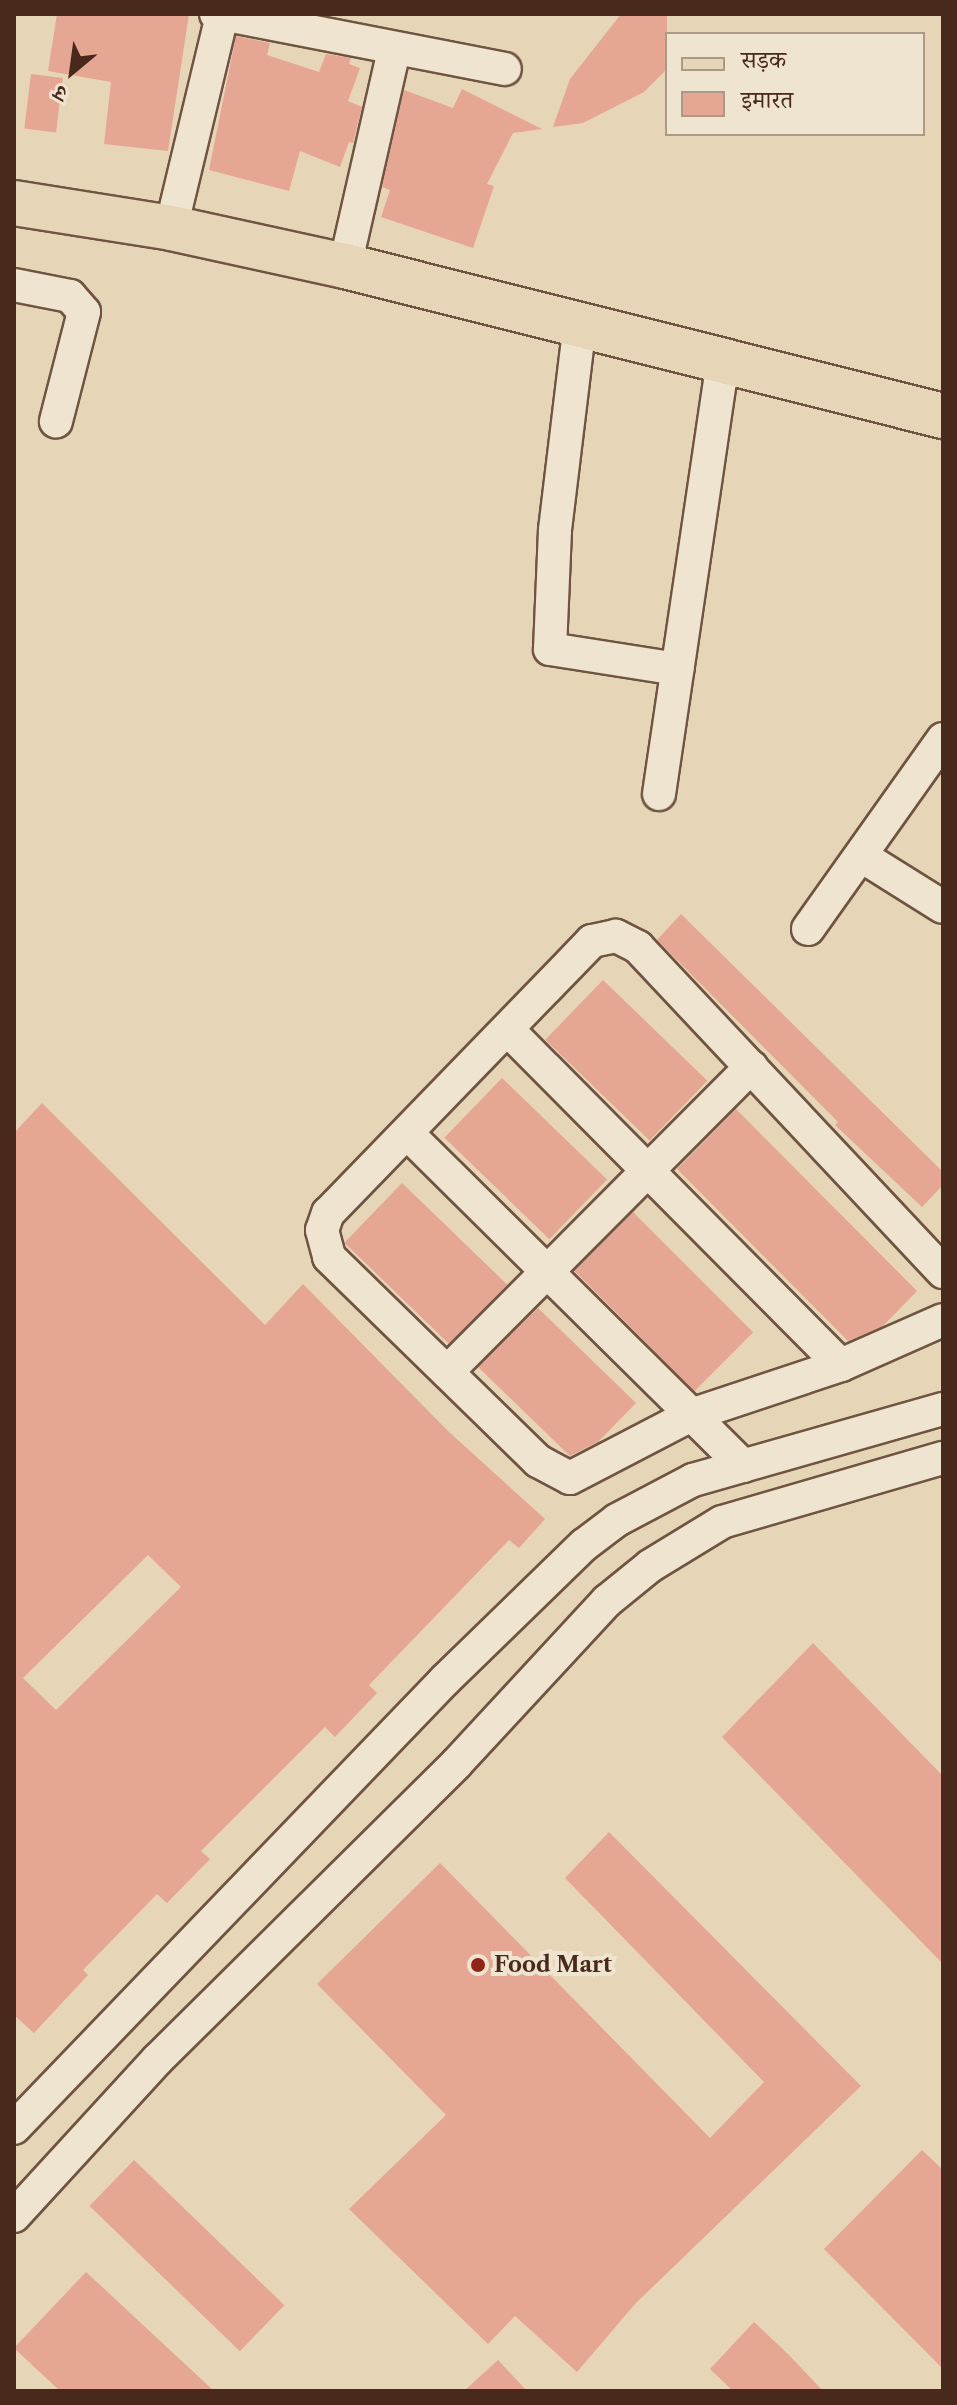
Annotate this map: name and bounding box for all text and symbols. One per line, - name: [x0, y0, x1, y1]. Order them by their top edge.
- north arrow: [32, 32, 112, 112]
- legend: [665, 32, 925, 136]
- text: सड़क: [741, 45, 786, 74]
- text: उ: [49, 79, 72, 108]
- text: इमारत: [741, 85, 793, 114]
- place label: Food Mart: [494, 1952, 612, 1978]
- marker: Food Mart: [469, 1956, 487, 1974]

